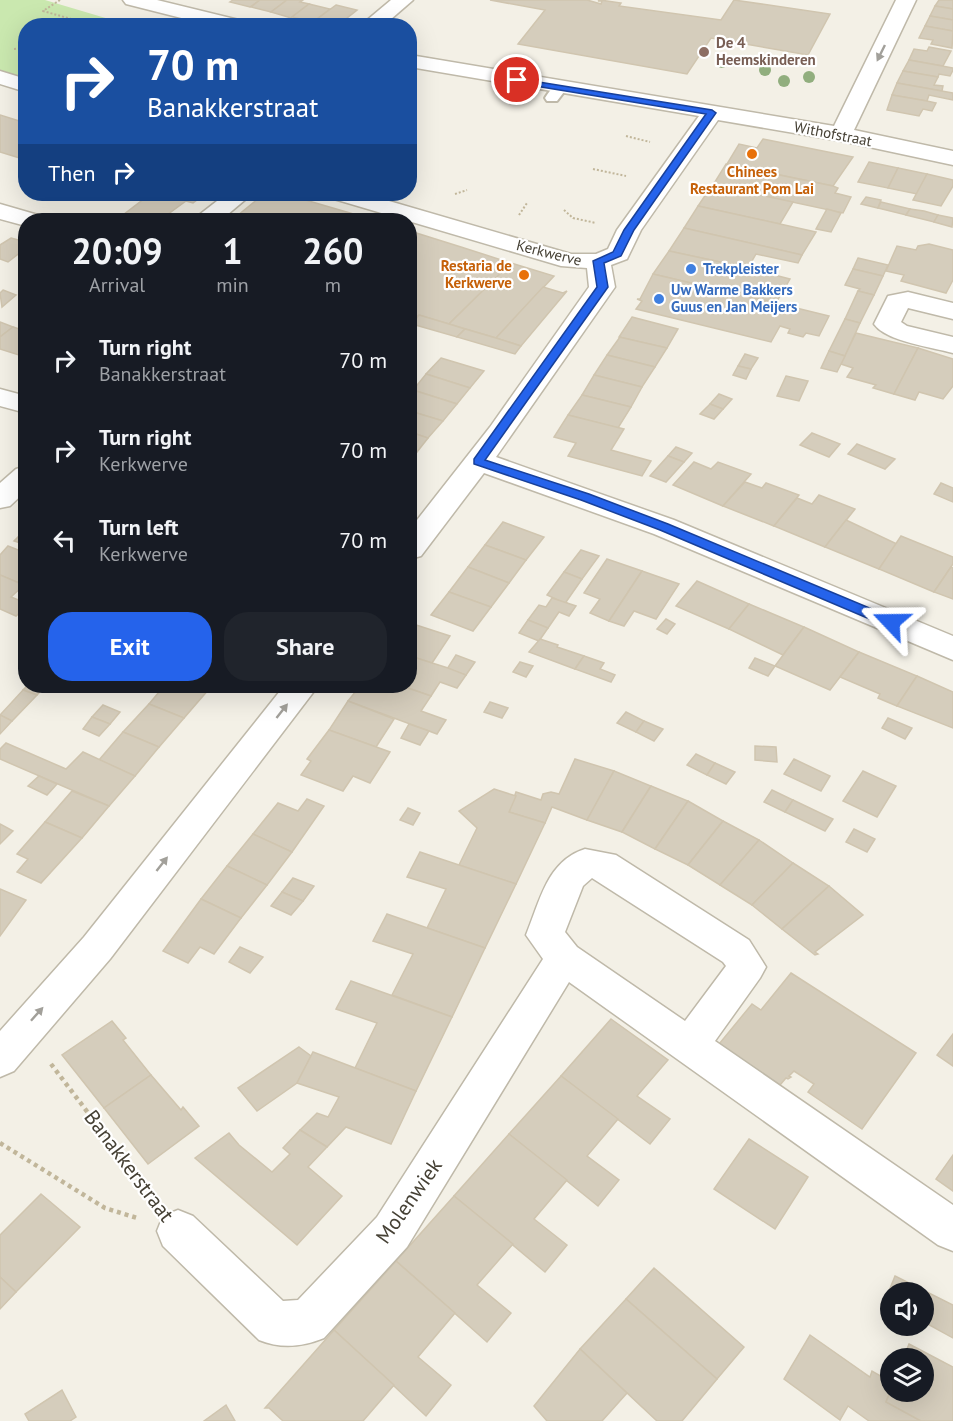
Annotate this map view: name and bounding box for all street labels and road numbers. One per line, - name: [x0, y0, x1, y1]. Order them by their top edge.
- street label: Withofstraat: [793, 117, 874, 150]
- street label: Kerkwerve: [515, 235, 584, 270]
- street label: Banakkerstraat: [79, 1104, 180, 1227]
- street label: Molenwiek: [369, 1153, 448, 1249]

